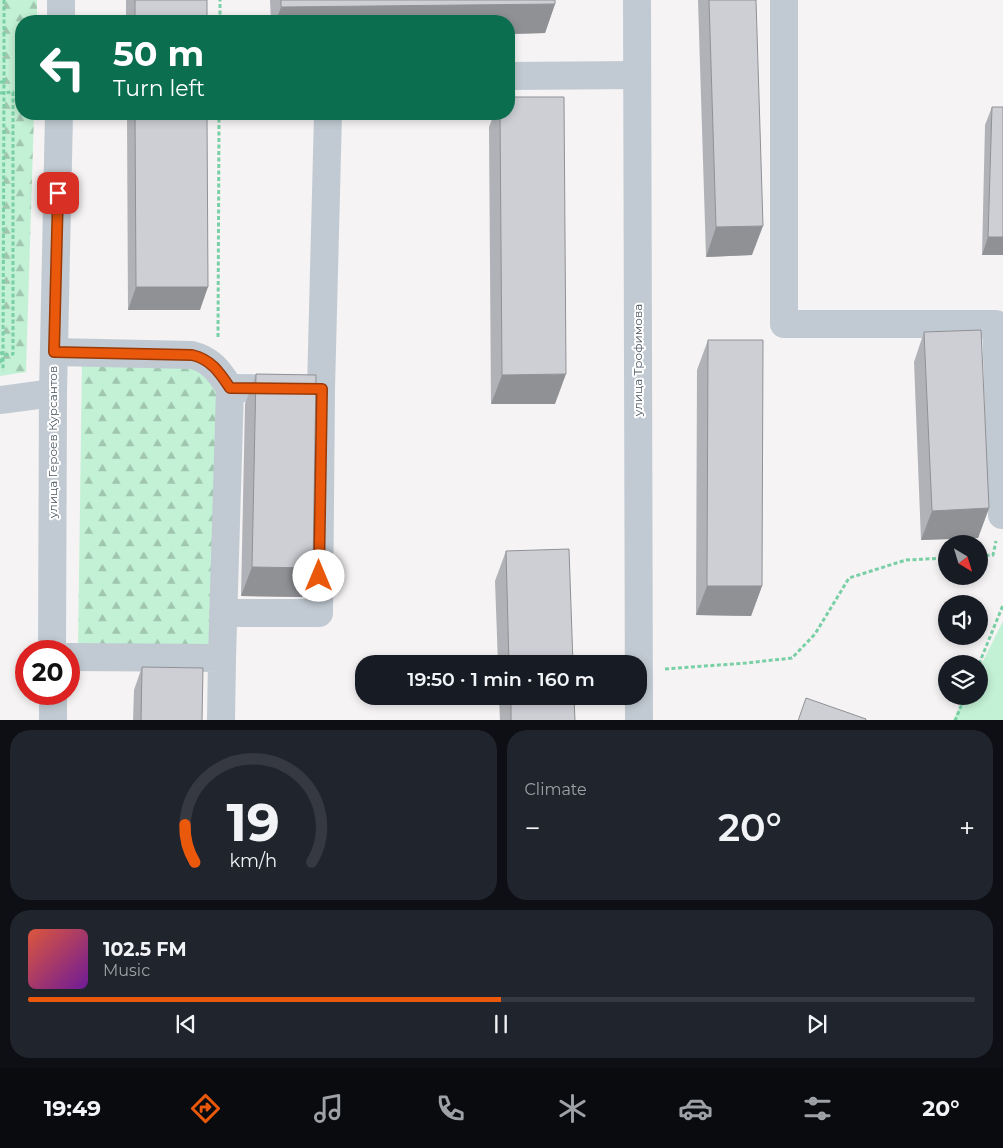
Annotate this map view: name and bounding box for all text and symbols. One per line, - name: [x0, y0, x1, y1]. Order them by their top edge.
- text: 50 m: [113, 32, 204, 75]
- icon: left: [30, 35, 95, 100]
- text: Turn left: [113, 75, 205, 102]
- pin: [37, 172, 79, 214]
- icon: arrive: [44, 179, 72, 207]
- street label: улица Трофимова: [630, 304, 645, 417]
- street label: улица Героев Курсантов: [45, 366, 60, 519]
- north arrow: [938, 535, 988, 585]
- map controls: [938, 535, 988, 705]
- position arrow: [292, 549, 344, 601]
- button: sound: [938, 595, 988, 645]
- speed limit sign: 20: [15, 640, 80, 705]
- button: layers: [938, 655, 988, 705]
- text: 19:50 · 1 min · 160 m: [407, 668, 595, 691]
- text: Climate: [525, 780, 587, 799]
- text: 19: [226, 791, 280, 854]
- text: 20°: [718, 804, 782, 851]
- text: −: [525, 811, 541, 845]
- text: +: [959, 811, 975, 845]
- text: km/h: [229, 850, 277, 871]
- text: 102.5 FM: [103, 938, 187, 961]
- text: Music: [103, 961, 150, 980]
- icon: previous: [172, 1010, 200, 1038]
- icon: pause: [487, 1010, 515, 1038]
- icon: next: [803, 1010, 831, 1038]
- icon: directions: [188, 1091, 223, 1126]
- icon: music: [311, 1091, 346, 1126]
- icon: phone: [433, 1091, 468, 1126]
- icon: climate: [555, 1091, 590, 1126]
- icon: car: [678, 1091, 713, 1126]
- icon: filters: [800, 1091, 835, 1126]
- text: 19:49: [44, 1095, 101, 1122]
- text: 20°: [922, 1095, 959, 1122]

